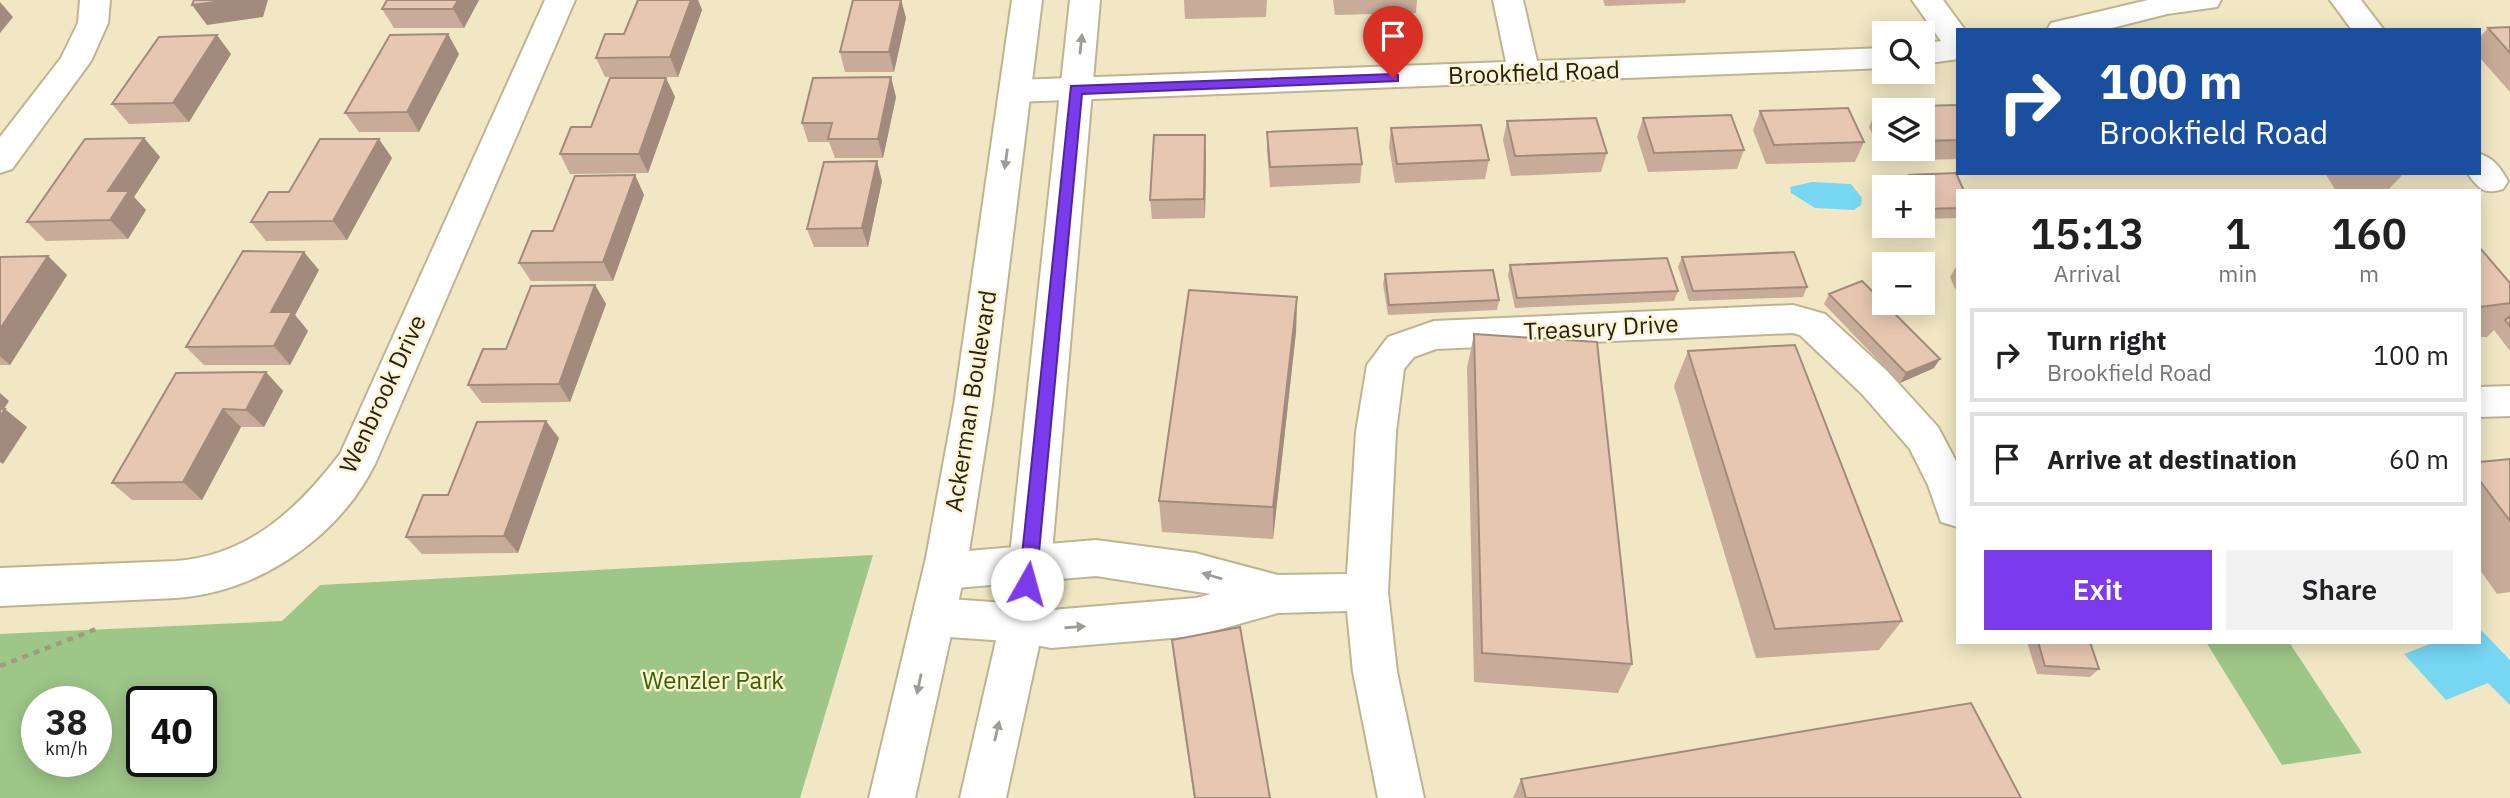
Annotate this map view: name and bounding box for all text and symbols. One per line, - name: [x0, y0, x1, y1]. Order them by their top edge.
- pin: [1363, 6, 1423, 78]
- icon: arrive: [1374, 17, 1412, 55]
- map controls: [1872, 21, 1935, 315]
- button: search: [1872, 21, 1935, 84]
- one-way arrow: [1075, 33, 1086, 55]
- text: 100 m: [2099, 49, 2243, 112]
- street label: Brookfield Road: [1447, 53, 1620, 91]
- icon: right: [1984, 56, 2075, 147]
- button: layers: [1872, 98, 1935, 161]
- text: Brookfield Road: [2099, 111, 2328, 153]
- one-way arrow: [1000, 148, 1011, 170]
- button: +: [1872, 175, 1935, 238]
- text: 15:13: [2030, 206, 2144, 261]
- text: 1: [2225, 206, 2250, 261]
- text: 160: [2331, 206, 2407, 261]
- button: −: [1872, 252, 1935, 315]
- text: Arrival: [2054, 258, 2121, 288]
- text: min: [2218, 258, 2257, 288]
- text: m: [2359, 258, 2379, 288]
- street label: Ackerman Boulevard: [937, 288, 1003, 514]
- street label: Treasury Drive: [1523, 307, 1679, 347]
- street label: Wenbrook Drive: [331, 309, 433, 478]
- text: Turn right: [2047, 323, 2166, 357]
- icon: right: [1988, 336, 2026, 374]
- text: 100 m: [2373, 338, 2449, 372]
- text: Brookfield Road: [2047, 357, 2212, 387]
- icon: arrive: [1988, 440, 2026, 478]
- text: Arrive at destination: [2047, 442, 2297, 476]
- text: 60 m: [2389, 442, 2449, 476]
- position arrow: [990, 547, 1064, 621]
- button: Exit: [1984, 550, 2212, 630]
- button: Share: [2226, 550, 2453, 630]
- one-way arrow: [1201, 571, 1222, 581]
- one-way arrow: [1064, 621, 1086, 632]
- park label: Wenzler Park: [642, 664, 784, 696]
- one-way arrow: [913, 673, 924, 695]
- speed limit sign: 40: [126, 686, 217, 777]
- text: 38: [45, 699, 88, 745]
- one-way arrow: [992, 720, 1003, 742]
- text: km/h: [45, 737, 88, 760]

